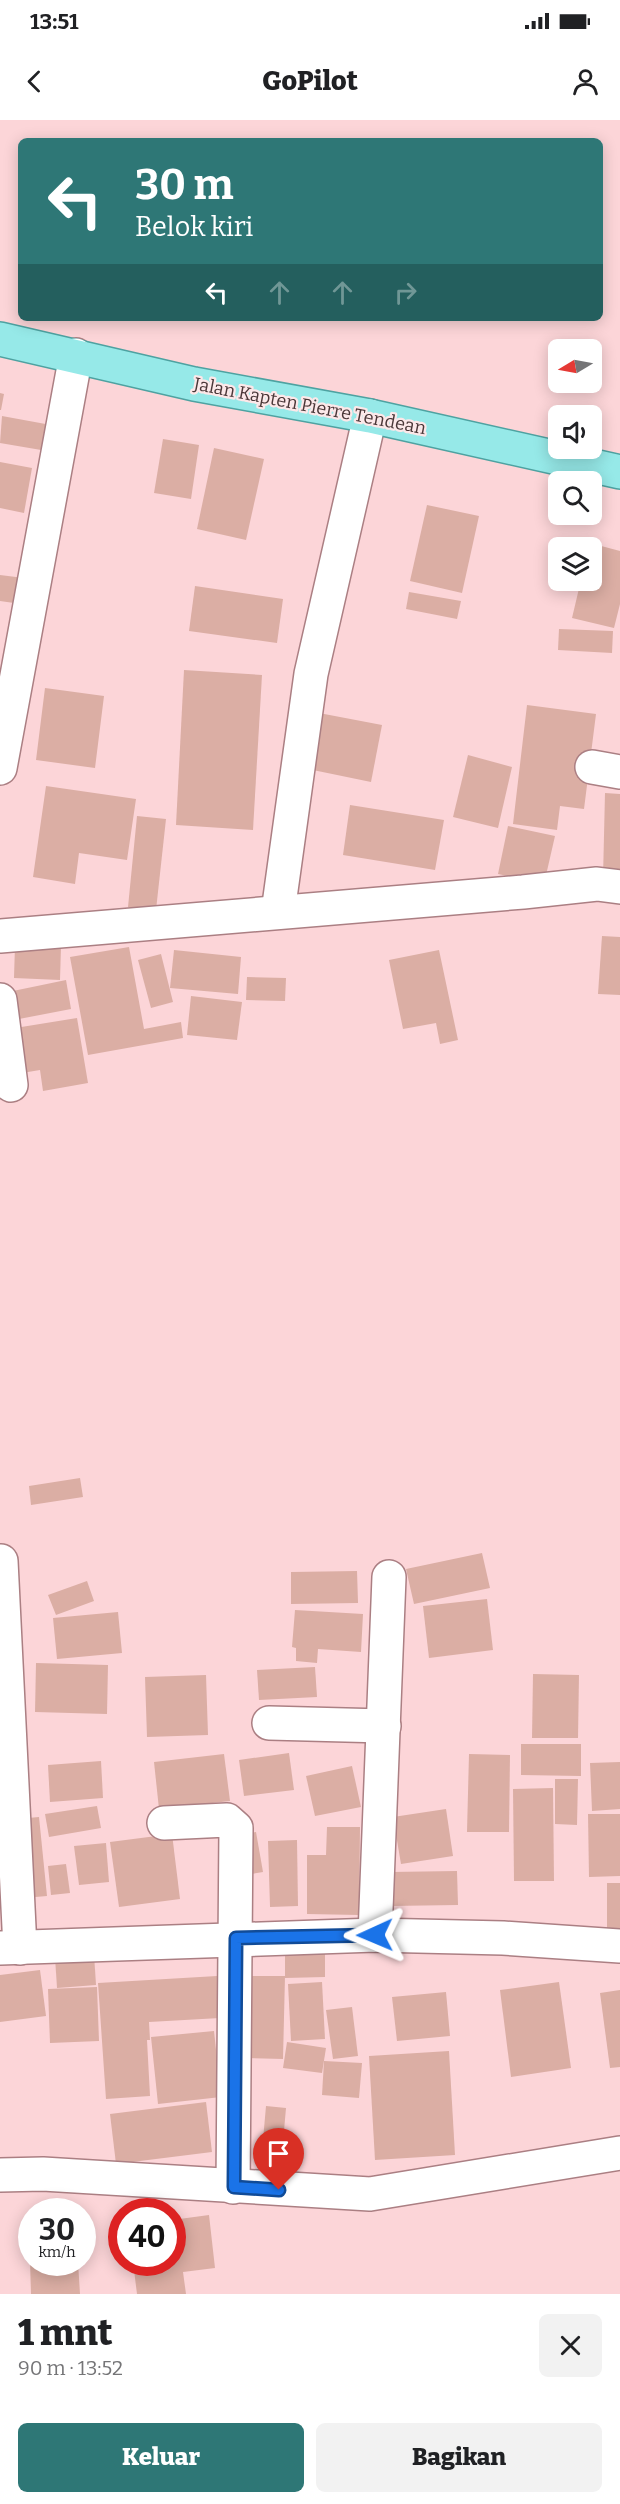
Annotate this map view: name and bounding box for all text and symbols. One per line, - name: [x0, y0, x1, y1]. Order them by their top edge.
- text: 13:51: [30, 8, 79, 35]
- icon: back: [18, 65, 51, 98]
- text: GoPilot: [262, 65, 358, 97]
- icon: person: [569, 65, 602, 98]
- text: 30 m: [135, 160, 234, 210]
- icon: left: [36, 162, 114, 240]
- text: Belok kiri: [135, 211, 253, 243]
- icon: left: [200, 276, 233, 309]
- icon: ahead: [263, 276, 296, 309]
- icon: ahead: [326, 276, 359, 309]
- icon: right: [389, 276, 422, 309]
- north arrow: [548, 339, 602, 393]
- map controls: [548, 339, 602, 591]
- street label: Jalan Kapten Pierre Tendean: [191, 372, 428, 439]
- button: sound: [548, 405, 602, 459]
- button: search: [548, 471, 602, 525]
- button: layers: [548, 537, 602, 591]
- position arrow: [343, 1903, 407, 1967]
- pin: [253, 2128, 304, 2190]
- icon: arrive: [262, 2137, 295, 2170]
- speed limit sign: 40: [108, 2198, 186, 2276]
- text: 30: [39, 2212, 75, 2248]
- text: km/h: [38, 2243, 76, 2261]
- text: 1 mnt: [18, 2311, 113, 2355]
- button: close: [539, 2314, 602, 2377]
- text: 90 m · 13:52: [18, 2356, 123, 2380]
- button: Keluar: [18, 2423, 304, 2492]
- button: Bagikan: [316, 2423, 602, 2492]

